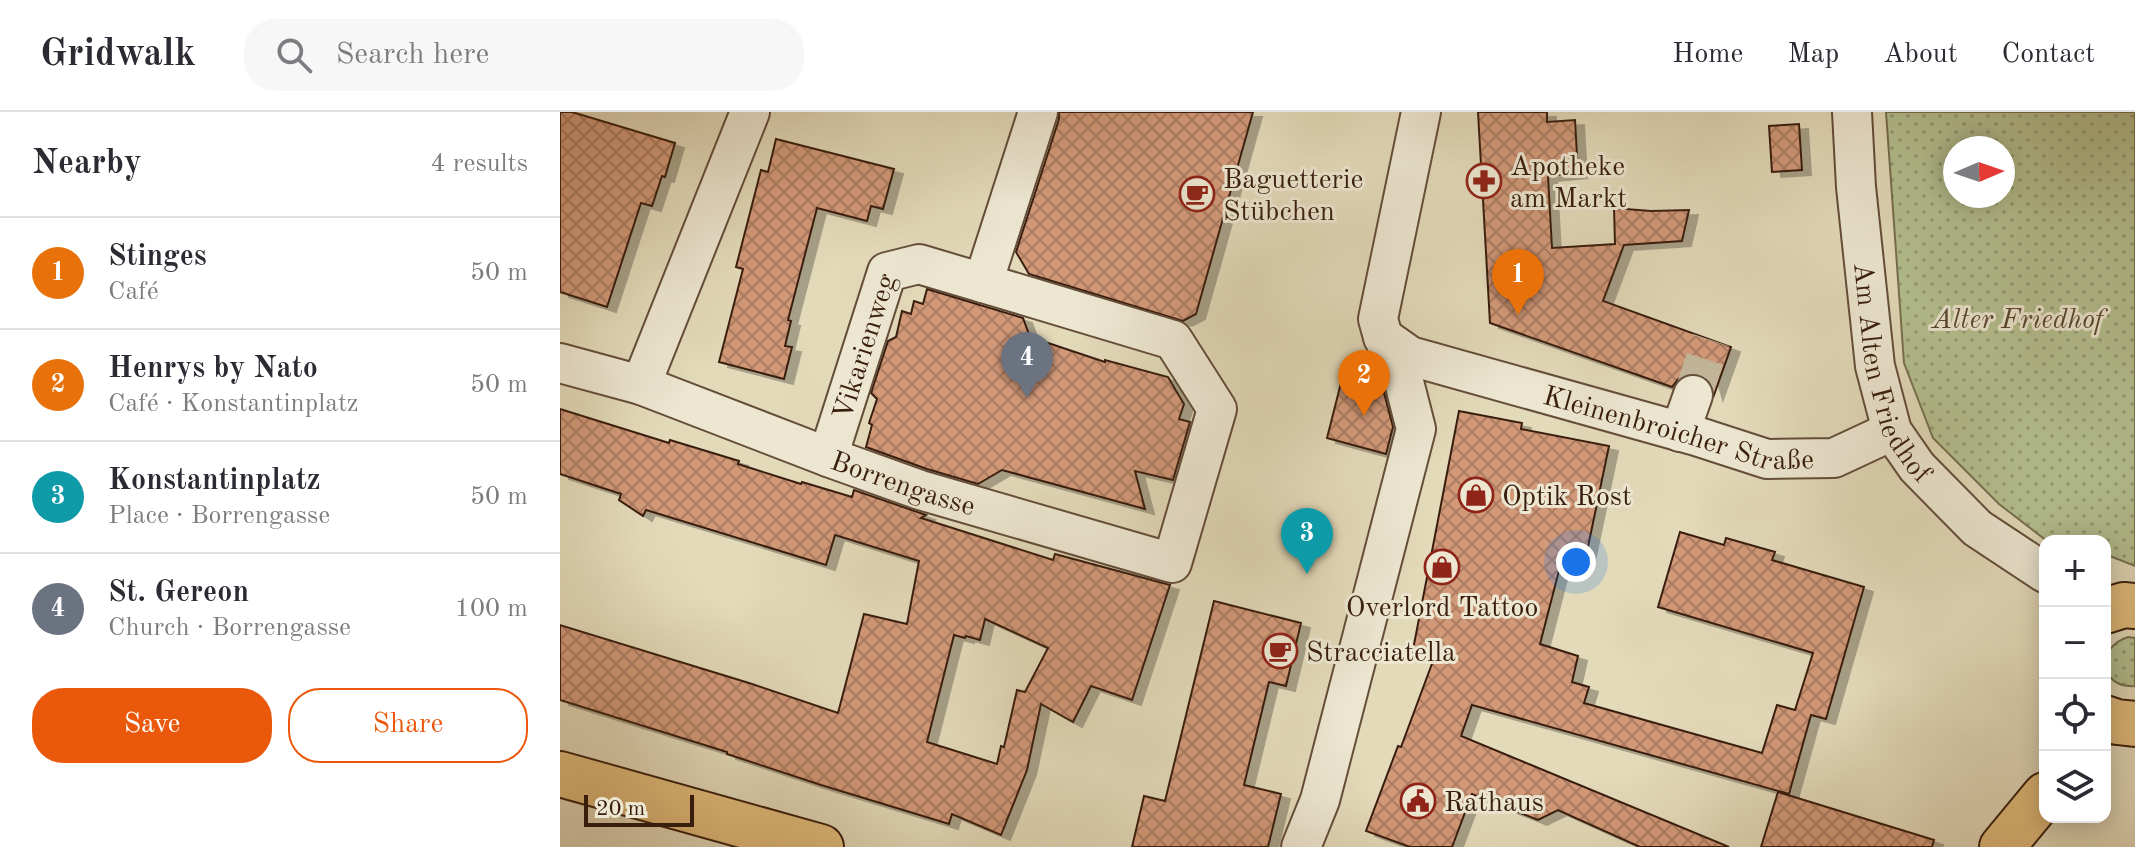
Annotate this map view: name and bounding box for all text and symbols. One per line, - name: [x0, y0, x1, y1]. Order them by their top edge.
- search box: [244, 19, 804, 91]
- icon: search: [272, 33, 316, 77]
- text: Gridwalk: [40, 36, 196, 74]
- text: Search here: [336, 40, 489, 70]
- text: Home: [1672, 41, 1743, 69]
- text: Map: [1787, 41, 1839, 69]
- text: About: [1883, 41, 1958, 69]
- text: Contact: [2002, 41, 2095, 69]
- north arrow: [1943, 136, 2015, 208]
- text: Nearby: [32, 147, 142, 181]
- text: 4 results: [430, 151, 528, 177]
- place label: Apotheke am Markt: [1510, 154, 1627, 214]
- pharmacy icon: Apotheke am Markt: [1465, 162, 1503, 200]
- place label: Baguetterie Stübchen: [1223, 167, 1364, 227]
- cafe icon: Baguetterie Stübchen: [1178, 175, 1216, 213]
- text: Stinges: [108, 242, 207, 272]
- pin: 1: [1492, 249, 1544, 315]
- text: 1: [50, 260, 66, 286]
- text: 50 m: [470, 260, 528, 286]
- street label: Am Alten Friedhof: [1847, 261, 1936, 491]
- street label: Vikarienweg: [830, 271, 903, 424]
- text: Café: [108, 279, 159, 305]
- park label: Alter Friedhof: [1930, 307, 2108, 335]
- pin: 4: [1001, 332, 1053, 398]
- pin: 2: [1338, 350, 1390, 416]
- text: Henrys by Nato: [108, 354, 318, 384]
- text: 2: [50, 372, 66, 398]
- text: 50 m: [470, 372, 528, 398]
- street label: Kleinenbroicher Straße: [1540, 383, 1814, 477]
- text: Café · Konstantinplatz: [108, 391, 359, 417]
- street label: Borrengasse: [826, 448, 978, 522]
- text: Konstantinplatz: [108, 466, 321, 496]
- shop icon: Optik Rost: [1457, 476, 1495, 514]
- text: 3: [50, 484, 66, 510]
- text: 50 m: [470, 484, 528, 510]
- place label: Optik Rost: [1502, 484, 1632, 512]
- text: Place · Borrengasse: [108, 503, 330, 529]
- pin: 3: [1281, 508, 1333, 574]
- map controls: [2039, 535, 2111, 823]
- button: +: [2039, 535, 2111, 607]
- your location: [1556, 542, 1596, 582]
- shop icon: Overlord Tattoo: [1423, 548, 1461, 586]
- text: St. Gereon: [108, 578, 249, 608]
- place label: Overlord Tattoo: [1346, 595, 1538, 623]
- text: 4: [50, 596, 66, 622]
- text: 100 m: [455, 596, 528, 622]
- button: −: [2039, 607, 2111, 679]
- text: Church · Borrengasse: [108, 615, 351, 641]
- cafe icon: Stracciatella: [1261, 632, 1299, 670]
- place label: Stracciatella: [1306, 640, 1456, 668]
- button: locate: [2039, 679, 2111, 751]
- button: Save: [32, 688, 272, 763]
- button: Share: [288, 688, 528, 763]
- button: layers: [2039, 751, 2111, 823]
- public building icon: Rathaus: [1399, 782, 1437, 820]
- place label: Rathaus: [1444, 790, 1544, 818]
- scale bar: [584, 791, 694, 827]
- text: 20 m: [596, 798, 645, 820]

